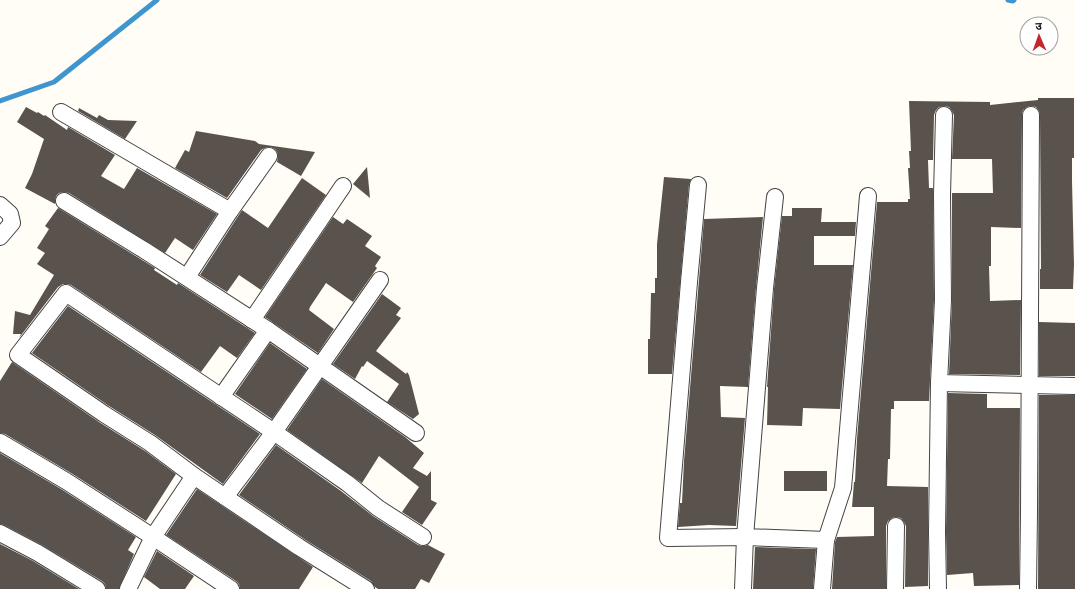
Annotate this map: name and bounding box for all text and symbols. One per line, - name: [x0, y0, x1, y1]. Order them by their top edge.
- north arrow: [1019, 16, 1059, 56]
- text: उ: [1035, 19, 1043, 33]

